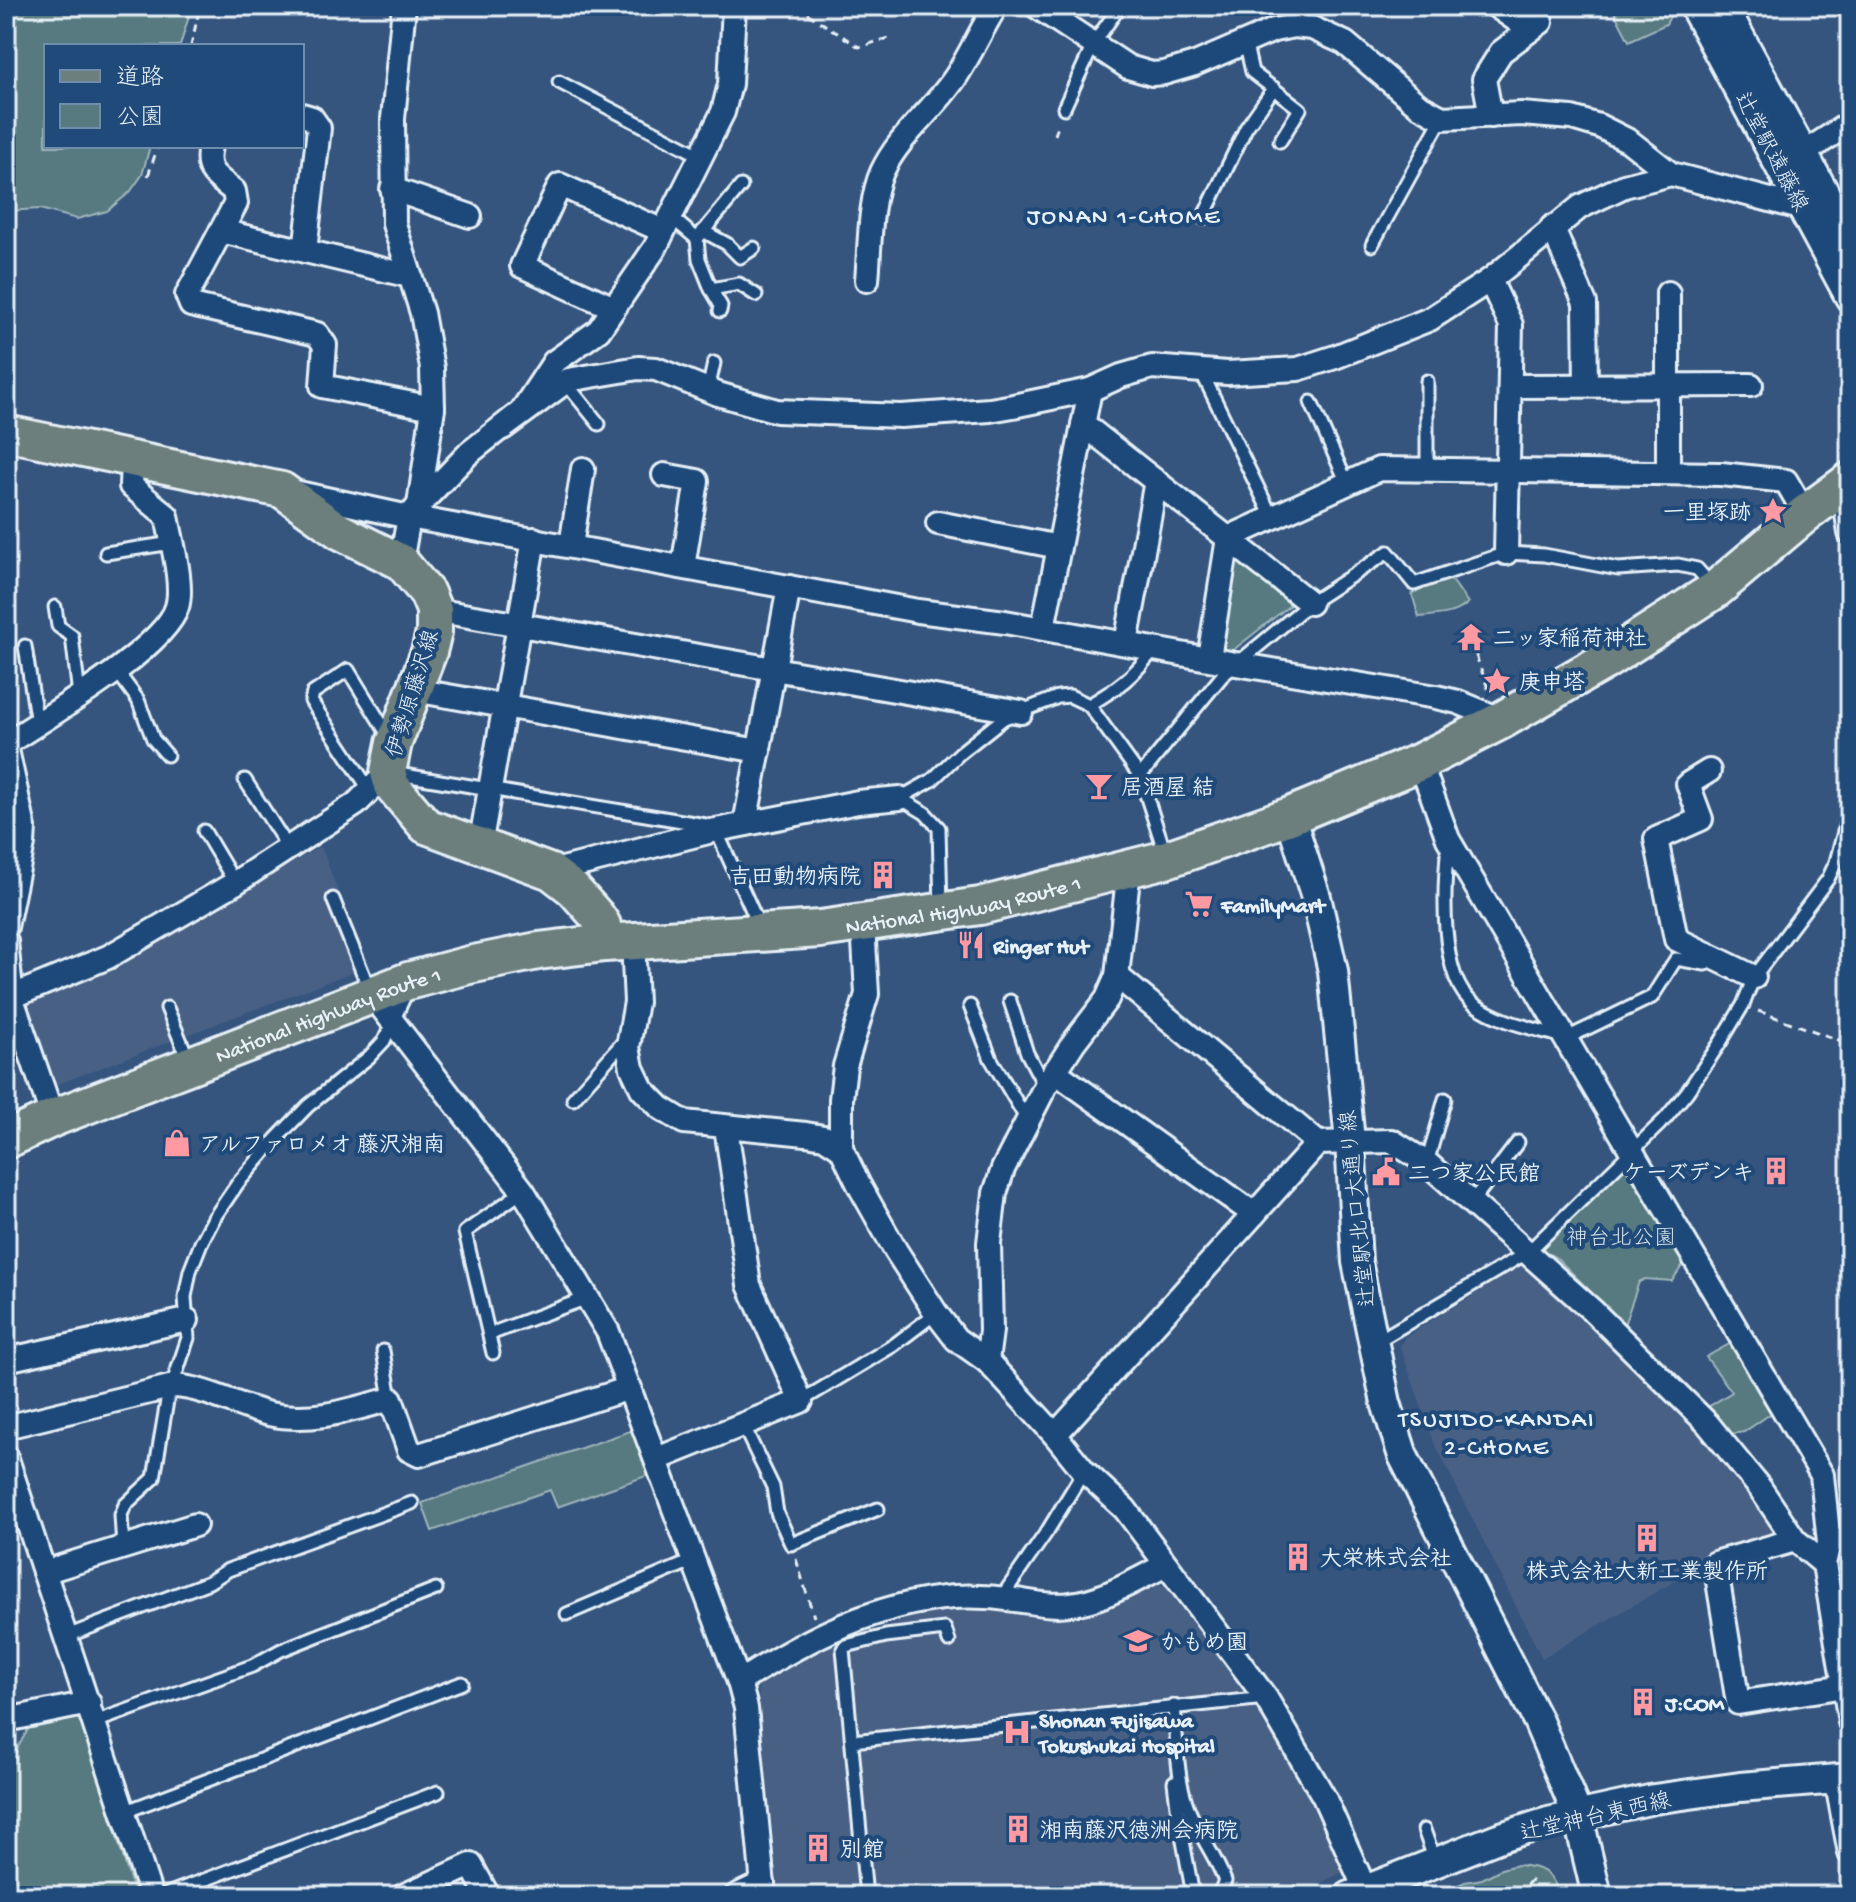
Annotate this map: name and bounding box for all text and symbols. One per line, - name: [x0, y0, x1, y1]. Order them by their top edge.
- legend: [44, 44, 304, 148]
- text: 道路: [116, 64, 164, 94]
- street label: 辻堂駅遠藤線: [1727, 88, 1814, 217]
- text: 公園: [116, 105, 164, 134]
- district label: JONAN 1-CHOME: [1027, 204, 1221, 233]
- place icon: 一里塚跡: [1758, 496, 1788, 526]
- place label: 一里塚跡: [1663, 501, 1751, 528]
- temple icon: 二ッ家稲荷神社: [1456, 622, 1486, 652]
- place label: 二ッ家稲荷神社: [1493, 626, 1647, 654]
- street label: 伊勢原藤沢線: [381, 627, 447, 761]
- place icon: 庚申塔: [1482, 666, 1512, 696]
- place label: 庚申塔: [1519, 670, 1585, 698]
- bar icon: 居酒屋 結: [1084, 771, 1114, 801]
- place label: 居酒屋 結: [1121, 776, 1214, 803]
- building icon: 吉田動物病院: [868, 860, 898, 890]
- place label: 吉田動物病院: [729, 864, 861, 892]
- street label: National Highway Route 1: [844, 872, 1084, 942]
- supermarket icon: FamilyMart: [1184, 889, 1214, 919]
- place label: FamilyMart: [1220, 895, 1327, 921]
- restaurant icon: Ringer Hut: [956, 930, 986, 960]
- place label: Ringer Hut: [992, 936, 1090, 962]
- street label: National Highway Route 1: [213, 964, 444, 1071]
- street label: 辻堂駅北口大通り線: [1336, 1109, 1383, 1309]
- shop icon: アルファロメオ 藤沢湘南: [162, 1128, 192, 1158]
- place label: アルファロメオ 藤沢湘南: [199, 1132, 445, 1160]
- building icon: ケーズデンキ: [1761, 1156, 1791, 1186]
- public building icon: 二つ家公民館: [1371, 1157, 1401, 1187]
- place label: 二つ家公民館: [1408, 1161, 1540, 1189]
- place label: ケーズデンキ: [1624, 1162, 1754, 1188]
- park label: 神台北公園: [1566, 1226, 1676, 1253]
- district label: TSUJIDO-KANDAI 2-CHOME: [1397, 1407, 1595, 1464]
- building icon: 株式会社大新工業製作所: [1632, 1523, 1662, 1553]
- building icon: 大栄株式会社: [1283, 1542, 1313, 1572]
- place label: 大栄株式会社: [1320, 1546, 1452, 1574]
- place label: 株式会社大新工業製作所: [1526, 1559, 1768, 1587]
- school or university icon: かもめ園: [1123, 1626, 1153, 1656]
- place label: かもめ園: [1160, 1632, 1248, 1658]
- building icon: J:COM: [1628, 1687, 1658, 1717]
- place label: J:COM: [1664, 1693, 1725, 1719]
- place label: Shonan Fujisawa Tokushukai Hospital: [1037, 1710, 1215, 1761]
- hospital icon: Shonan Fujisawa Tokushukai Hospital: [1002, 1717, 1032, 1747]
- street label: 辻堂神台東西線: [1518, 1788, 1674, 1849]
- building icon: 湘南藤沢徳洲会病院: [1003, 1814, 1033, 1844]
- place label: 湘南藤沢徳洲会病院: [1040, 1818, 1238, 1846]
- building icon: 別館: [803, 1833, 833, 1863]
- place label: 別館: [840, 1838, 884, 1865]

